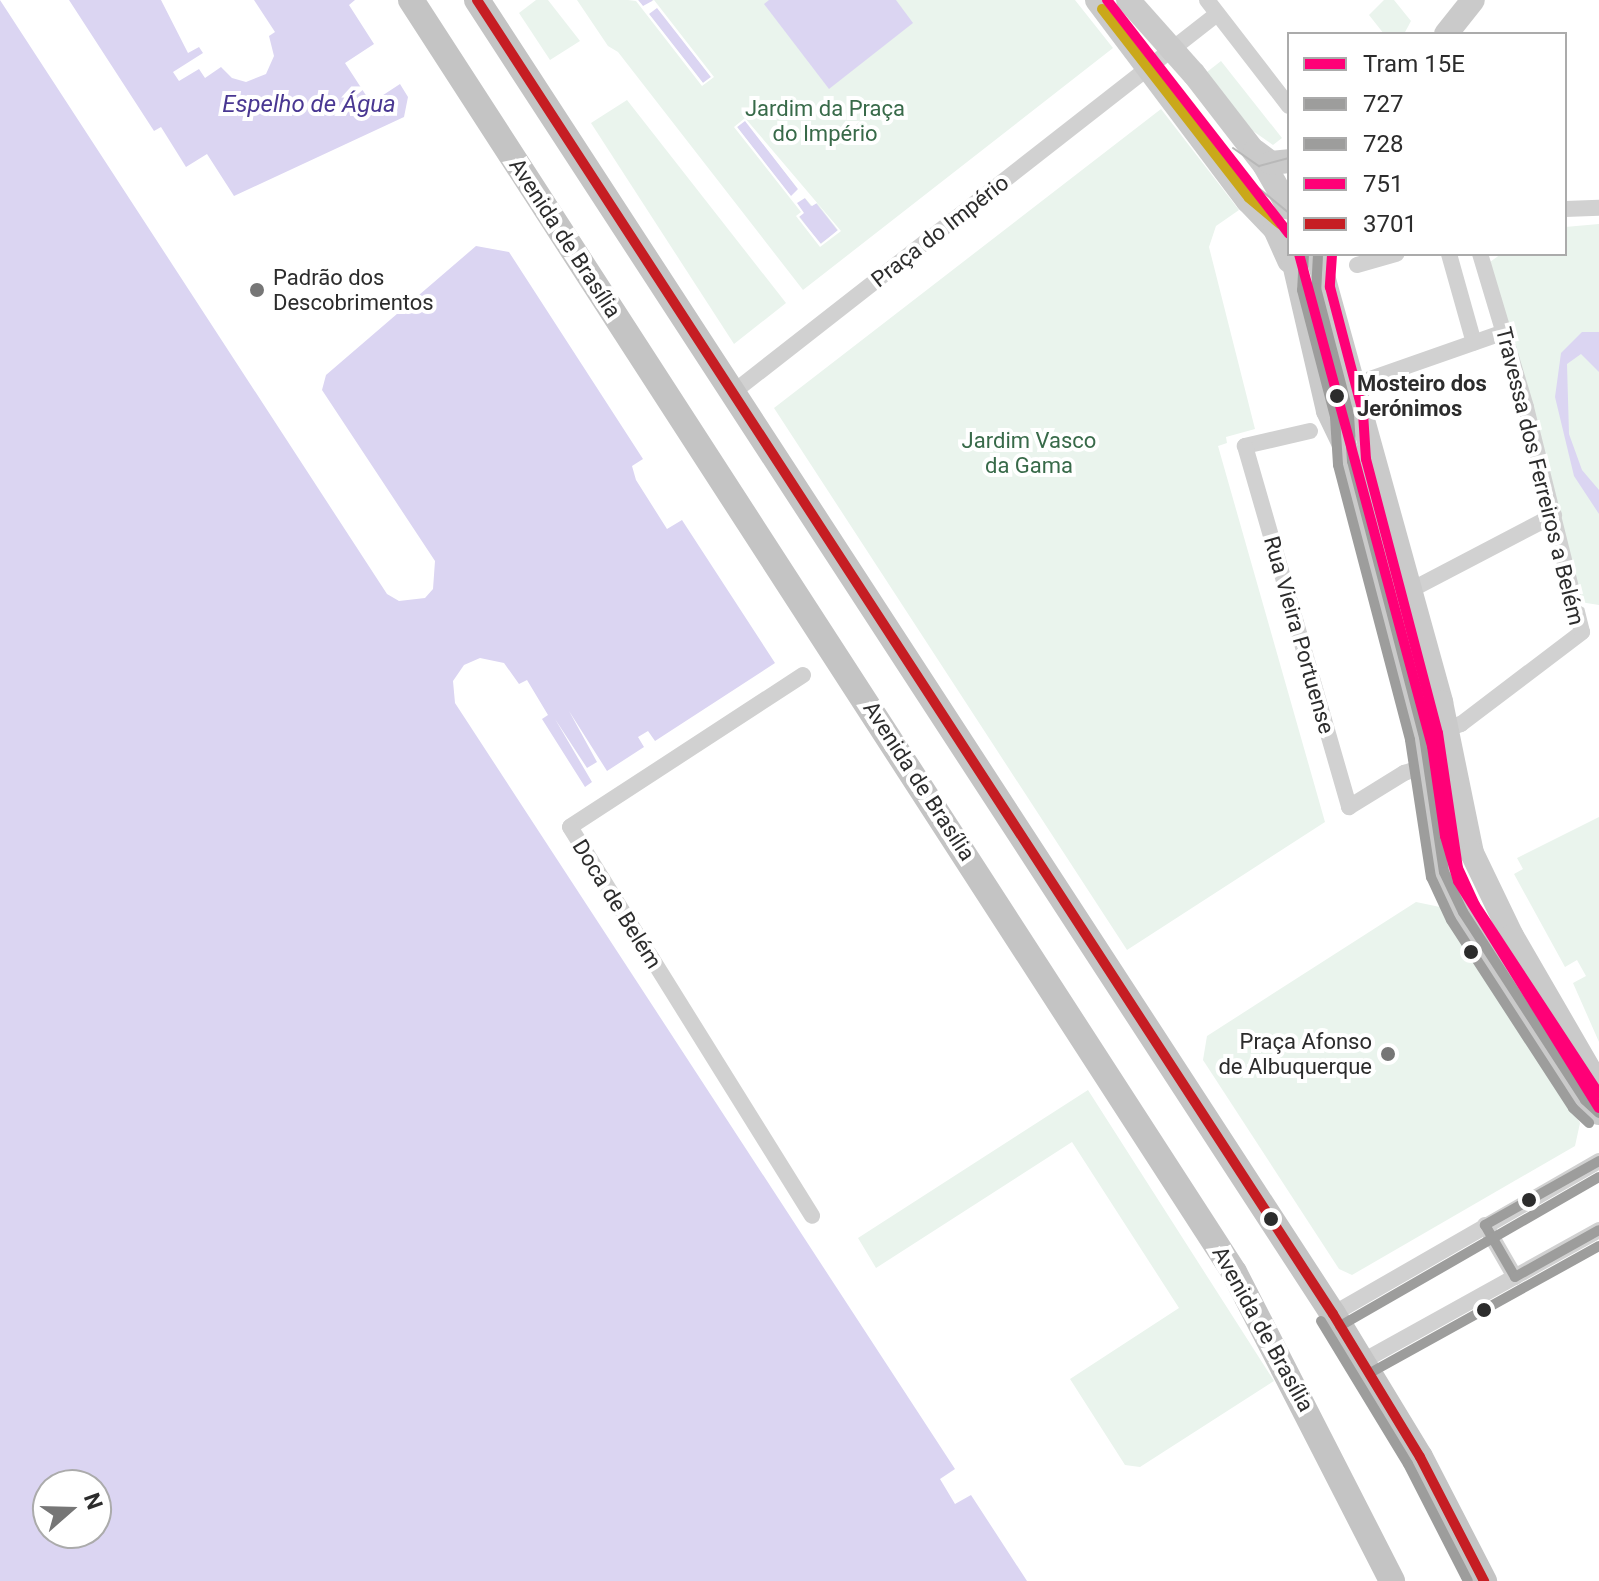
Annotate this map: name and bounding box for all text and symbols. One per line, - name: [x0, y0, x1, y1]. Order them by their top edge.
- legend: [1287, 32, 1567, 256]
- text: Tram 15E: [1363, 50, 1465, 78]
- text: 727: [1363, 90, 1403, 118]
- water label: Espelho de Água: [222, 91, 396, 119]
- park label: Jardim da Praça do Império: [745, 95, 905, 146]
- text: 728: [1363, 130, 1403, 158]
- street label: Avenida de Brasília: [504, 153, 626, 323]
- street label: Praça do Império: [866, 169, 1014, 293]
- text: 751: [1363, 170, 1403, 198]
- text: 3701: [1363, 210, 1417, 238]
- place label: Padrão dos Descobrimentos: [273, 264, 434, 316]
- marker: Padrão dos Descobrimentos: [248, 281, 266, 299]
- street label: Travessa dos Ferreiros a Belém: [1490, 324, 1590, 628]
- place label: Mosteiro dos Jerónimos: [1357, 370, 1487, 422]
- marker: Mosteiro dos Jerónimos: [1324, 383, 1350, 409]
- park label: Jardim Vasco da Gama: [962, 427, 1096, 478]
- street label: Rua Vieira Portuense: [1258, 533, 1340, 737]
- street label: Avenida de Brasília: [858, 696, 980, 866]
- street label: Doca de Belém: [567, 835, 667, 973]
- unlabelled marker: [1463, 944, 1479, 960]
- place label: Praça Afonso de Albuquerque: [1218, 1028, 1372, 1080]
- marker: Praça Afonso de Albuquerque: [1379, 1045, 1397, 1063]
- unlabelled marker: [1521, 1192, 1537, 1208]
- unlabelled marker: [1263, 1211, 1279, 1227]
- street label: Avenida de Brasília: [1207, 1242, 1319, 1416]
- unlabelled marker: [1476, 1302, 1492, 1318]
- north arrow: [32, 1469, 112, 1549]
- text: N: [79, 1490, 108, 1513]

